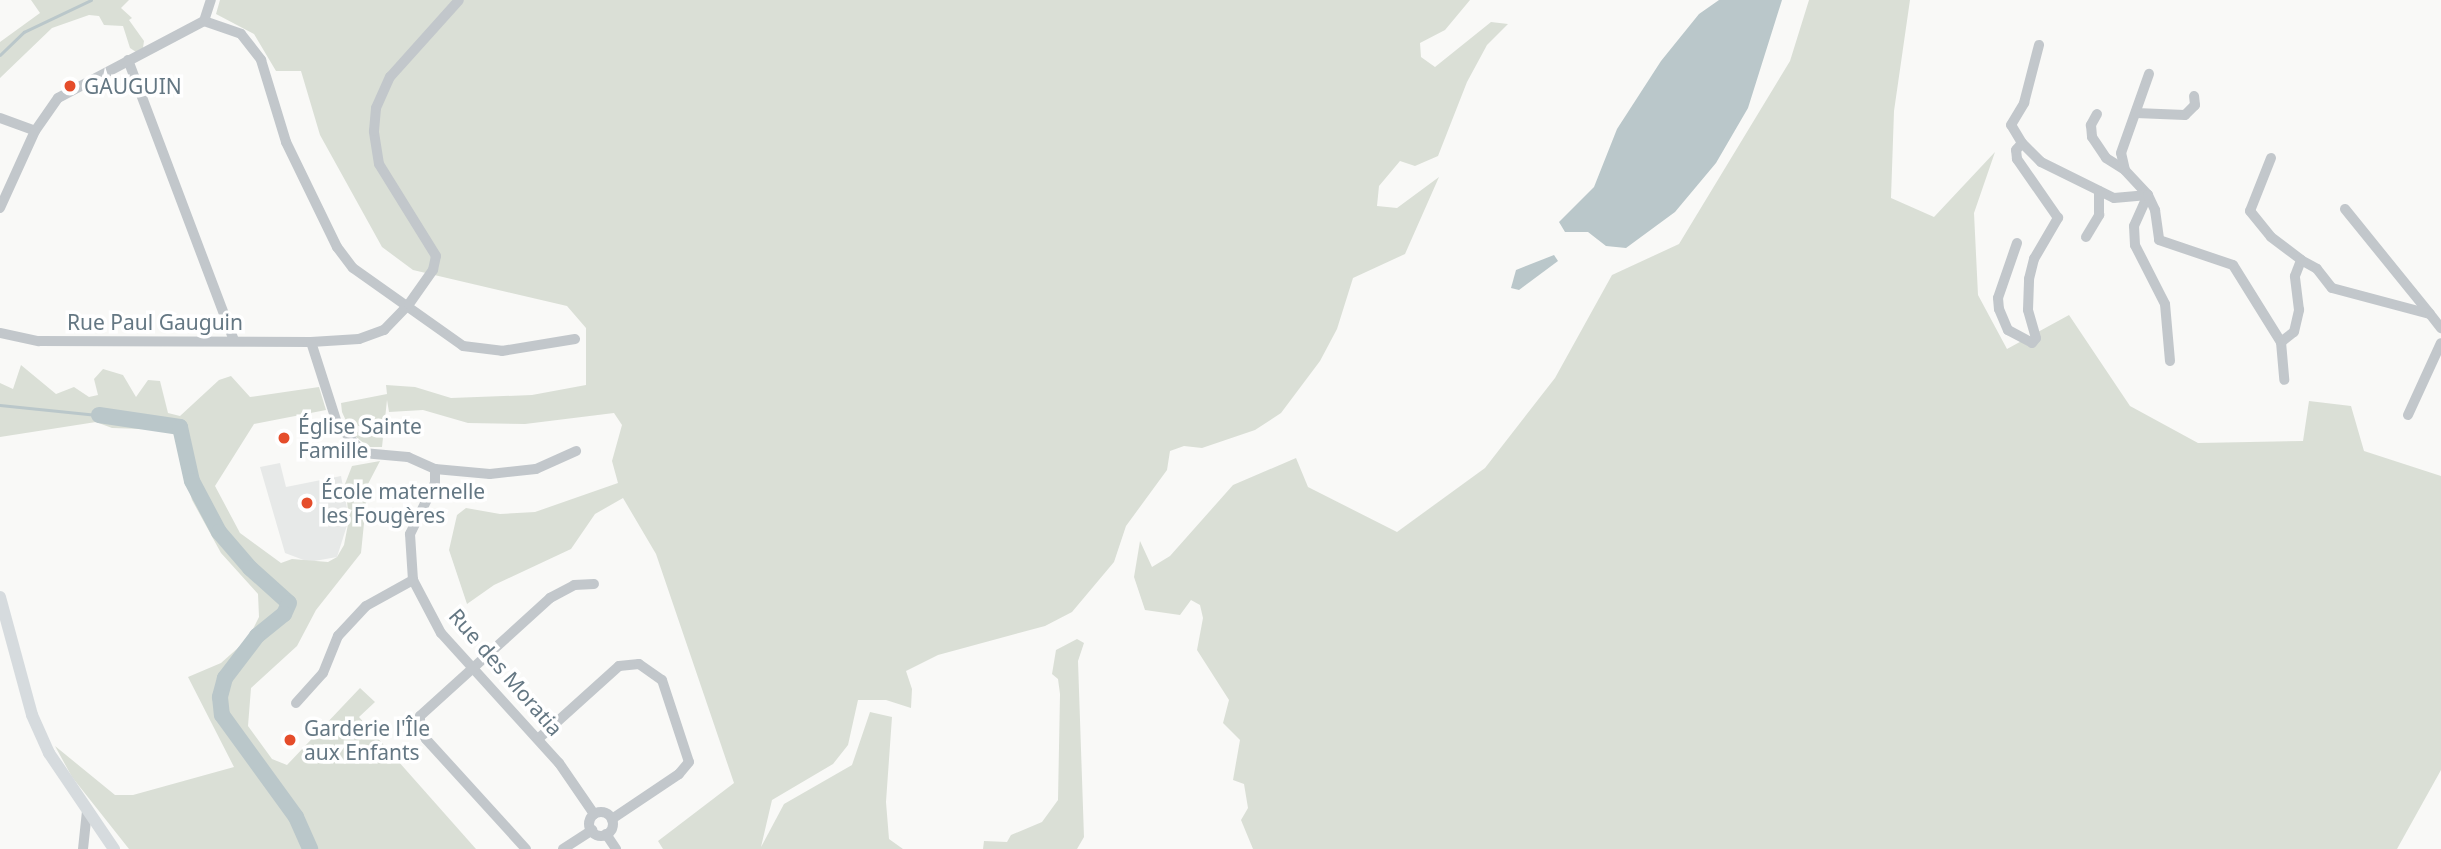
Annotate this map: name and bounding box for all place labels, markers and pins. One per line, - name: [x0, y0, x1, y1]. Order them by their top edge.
- place label: GAUGUIN: [84, 73, 182, 99]
- marker: GAUGUIN: [62, 78, 78, 94]
- place label: Église Sainte Famille: [298, 413, 422, 463]
- marker: Église Sainte Famille: [276, 430, 292, 446]
- place label: École maternelle les Fougères: [321, 478, 485, 528]
- marker: École maternelle les Fougères: [299, 495, 315, 511]
- place label: Garderie l'Île aux Enfants: [304, 715, 430, 765]
- marker: Garderie l'Île aux Enfants: [282, 732, 298, 748]

